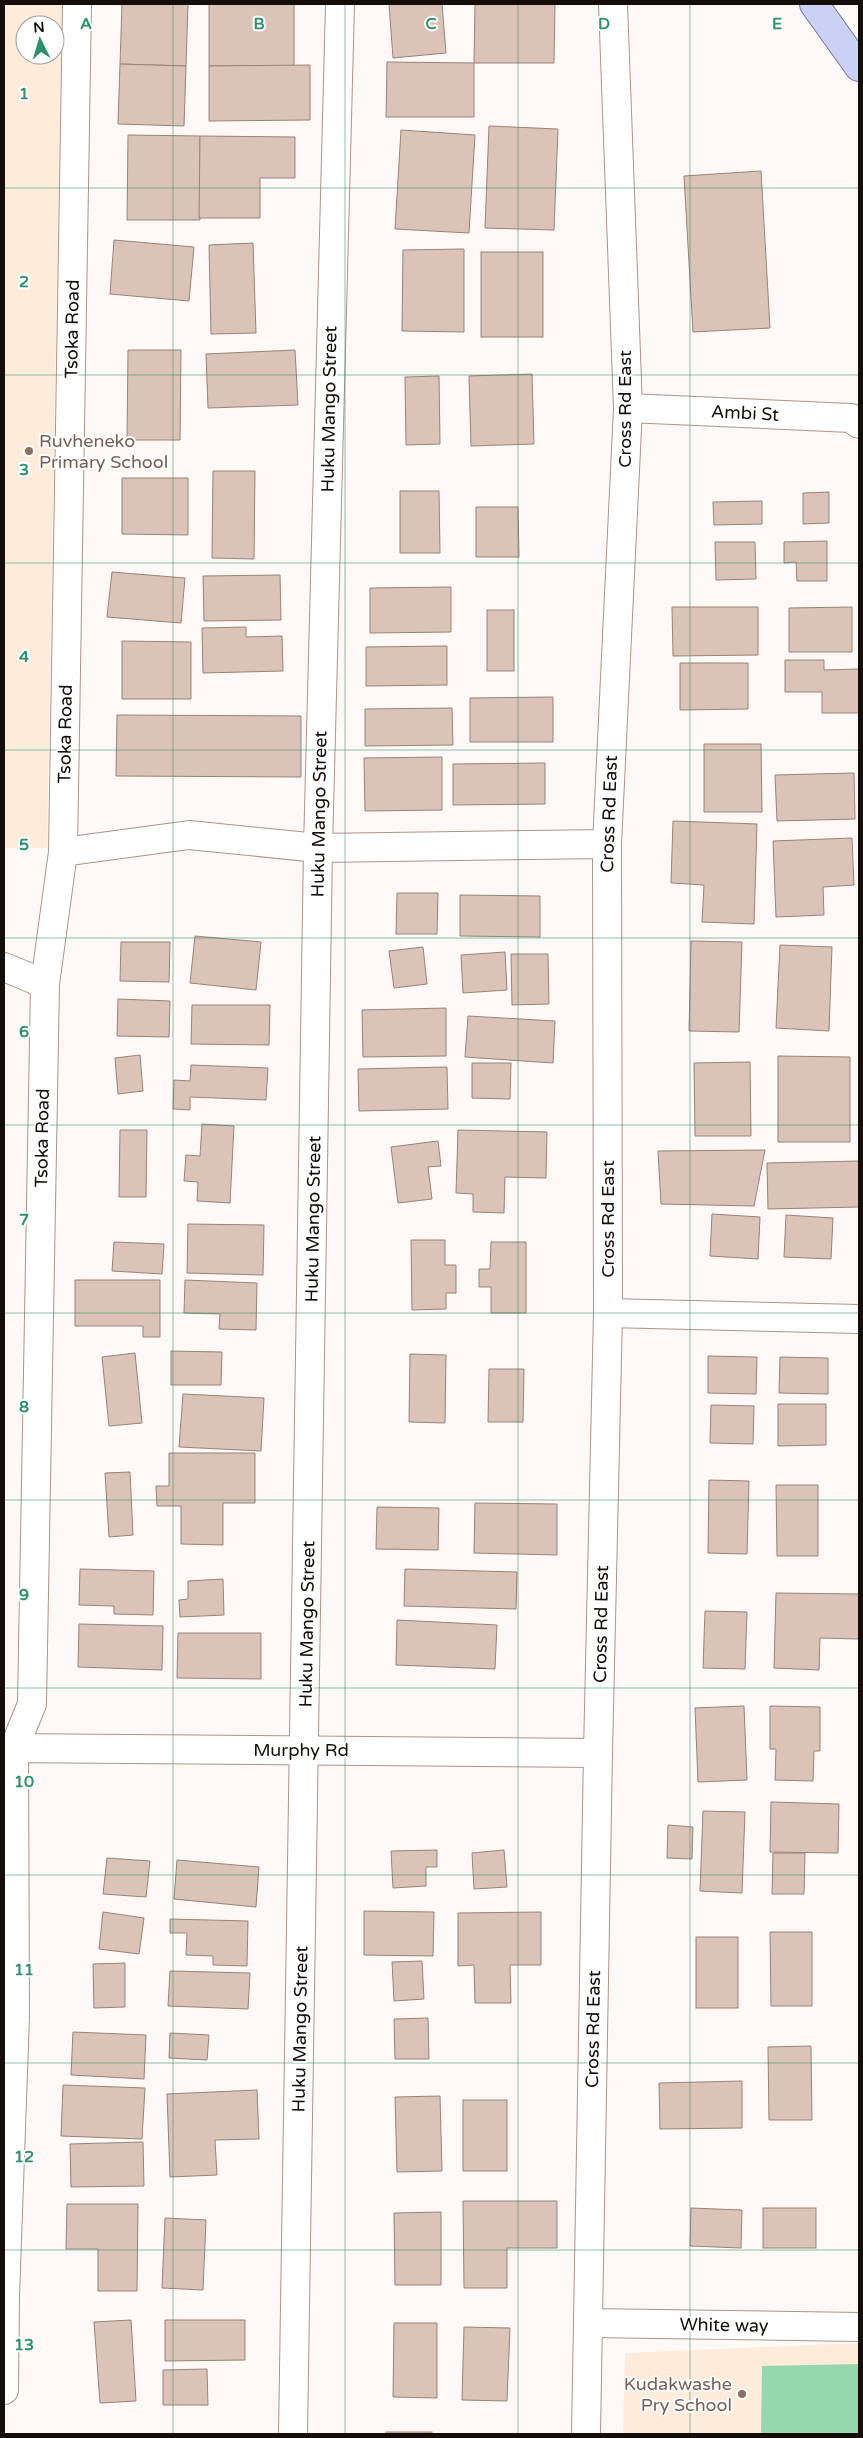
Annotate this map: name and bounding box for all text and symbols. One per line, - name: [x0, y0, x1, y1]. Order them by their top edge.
- text: A: [80, 14, 92, 34]
- text: B: [253, 14, 265, 34]
- text: C: [425, 14, 437, 34]
- text: D: [598, 14, 610, 34]
- text: E: [772, 14, 782, 34]
- north arrow: [15, 15, 65, 65]
- text: N: [33, 19, 45, 37]
- text: 1: [19, 84, 29, 104]
- text: 2: [19, 272, 29, 292]
- street label: Tsoka Road: [60, 279, 84, 379]
- street label: Huku Mango Street: [317, 325, 341, 493]
- street label: Cross Rd East: [614, 350, 636, 468]
- street label: Ambi St: [711, 400, 780, 426]
- place label: Ruvheneko Primary School: [39, 430, 168, 473]
- marker: Ruvheneko Primary School: [23, 445, 35, 457]
- text: 3: [19, 460, 29, 480]
- text: 4: [19, 647, 29, 667]
- street label: Tsoka Road: [53, 684, 77, 784]
- street label: Huku Mango Street: [307, 730, 331, 898]
- street label: Cross Rd East: [596, 755, 622, 873]
- text: 5: [19, 835, 29, 855]
- text: 6: [19, 1022, 29, 1042]
- street label: Tsoka Road: [30, 1088, 54, 1188]
- street label: Huku Mango Street: [301, 1135, 325, 1303]
- street label: Cross Rd East: [597, 1160, 619, 1278]
- text: 7: [19, 1210, 29, 1230]
- text: 8: [19, 1397, 29, 1417]
- street label: Huku Mango Street: [295, 1540, 319, 1708]
- street label: Cross Rd East: [589, 1565, 613, 1683]
- text: 9: [19, 1585, 29, 1605]
- street label: Murphy Rd: [253, 1739, 349, 1761]
- text: 10: [14, 1772, 34, 1792]
- street label: Huku Mango Street: [288, 1945, 312, 2113]
- text: 11: [14, 1960, 34, 1980]
- street label: Cross Rd East: [581, 1970, 605, 2088]
- text: 12: [14, 2147, 34, 2167]
- street label: White way: [679, 2313, 769, 2337]
- text: 13: [14, 2335, 34, 2355]
- place label: Kudakwashe Pry School: [624, 2373, 732, 2416]
- marker: Kudakwashe Pry School: [736, 2388, 748, 2400]

